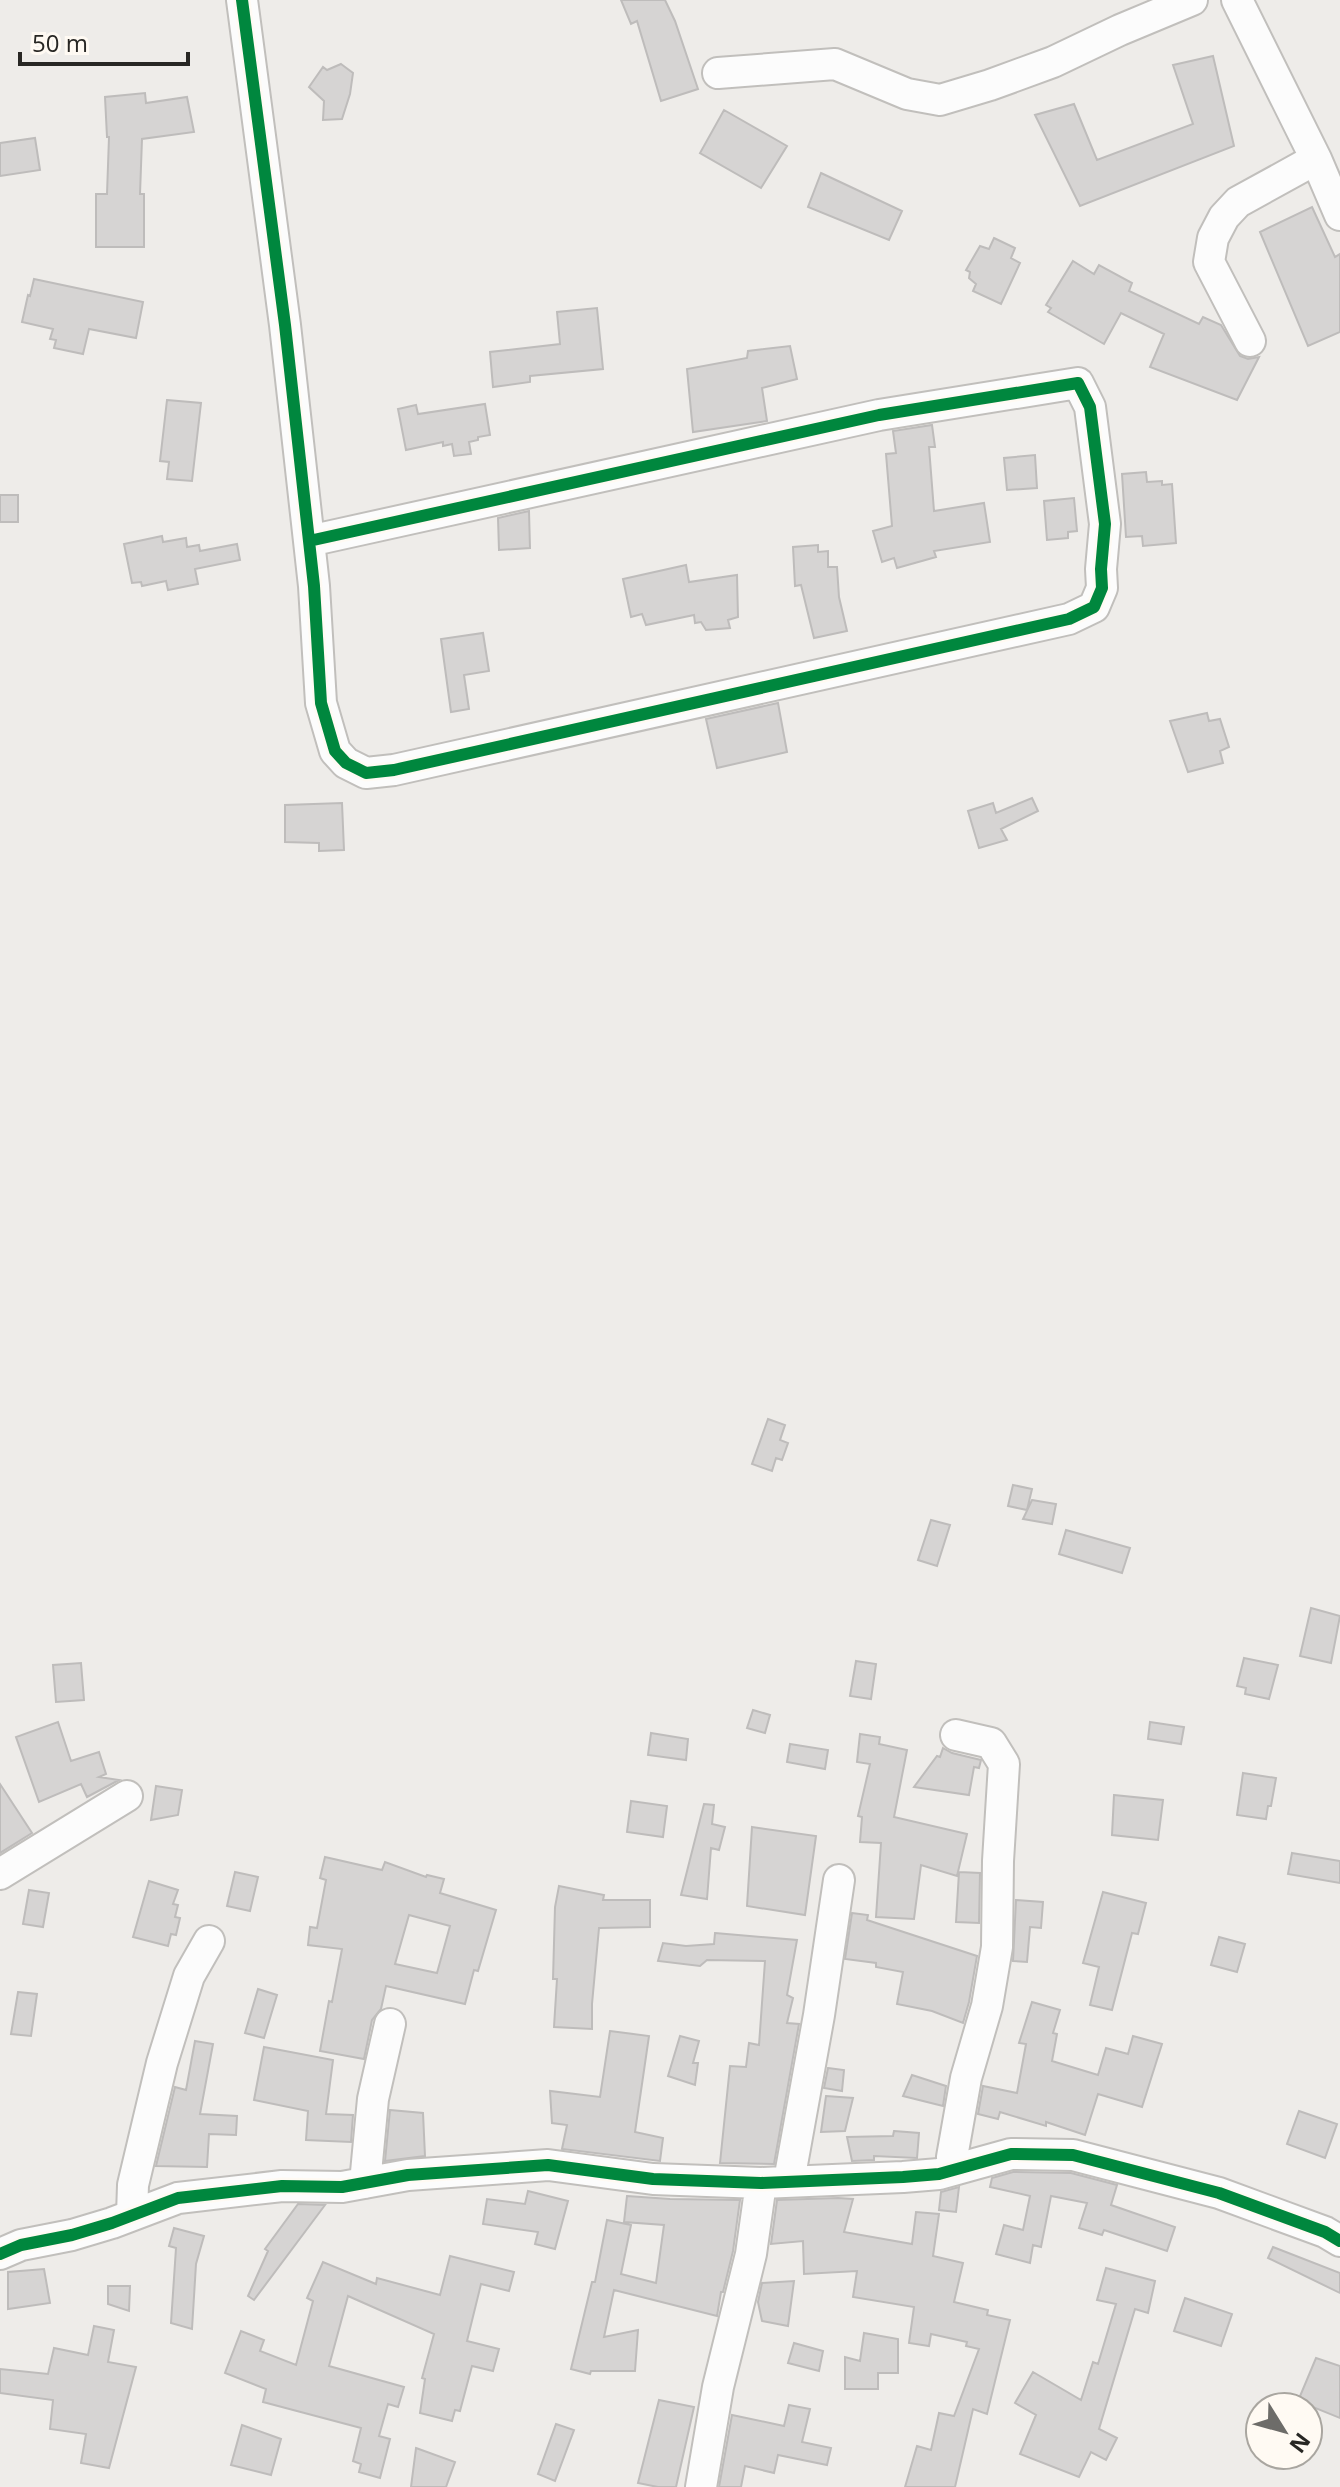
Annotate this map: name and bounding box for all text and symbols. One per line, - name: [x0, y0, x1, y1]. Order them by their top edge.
- scale bar: [20, 16, 188, 66]
- text: 50 m: [32, 26, 88, 59]
- north arrow: [1244, 2391, 1324, 2471]
- text: N: [1283, 2427, 1318, 2460]

